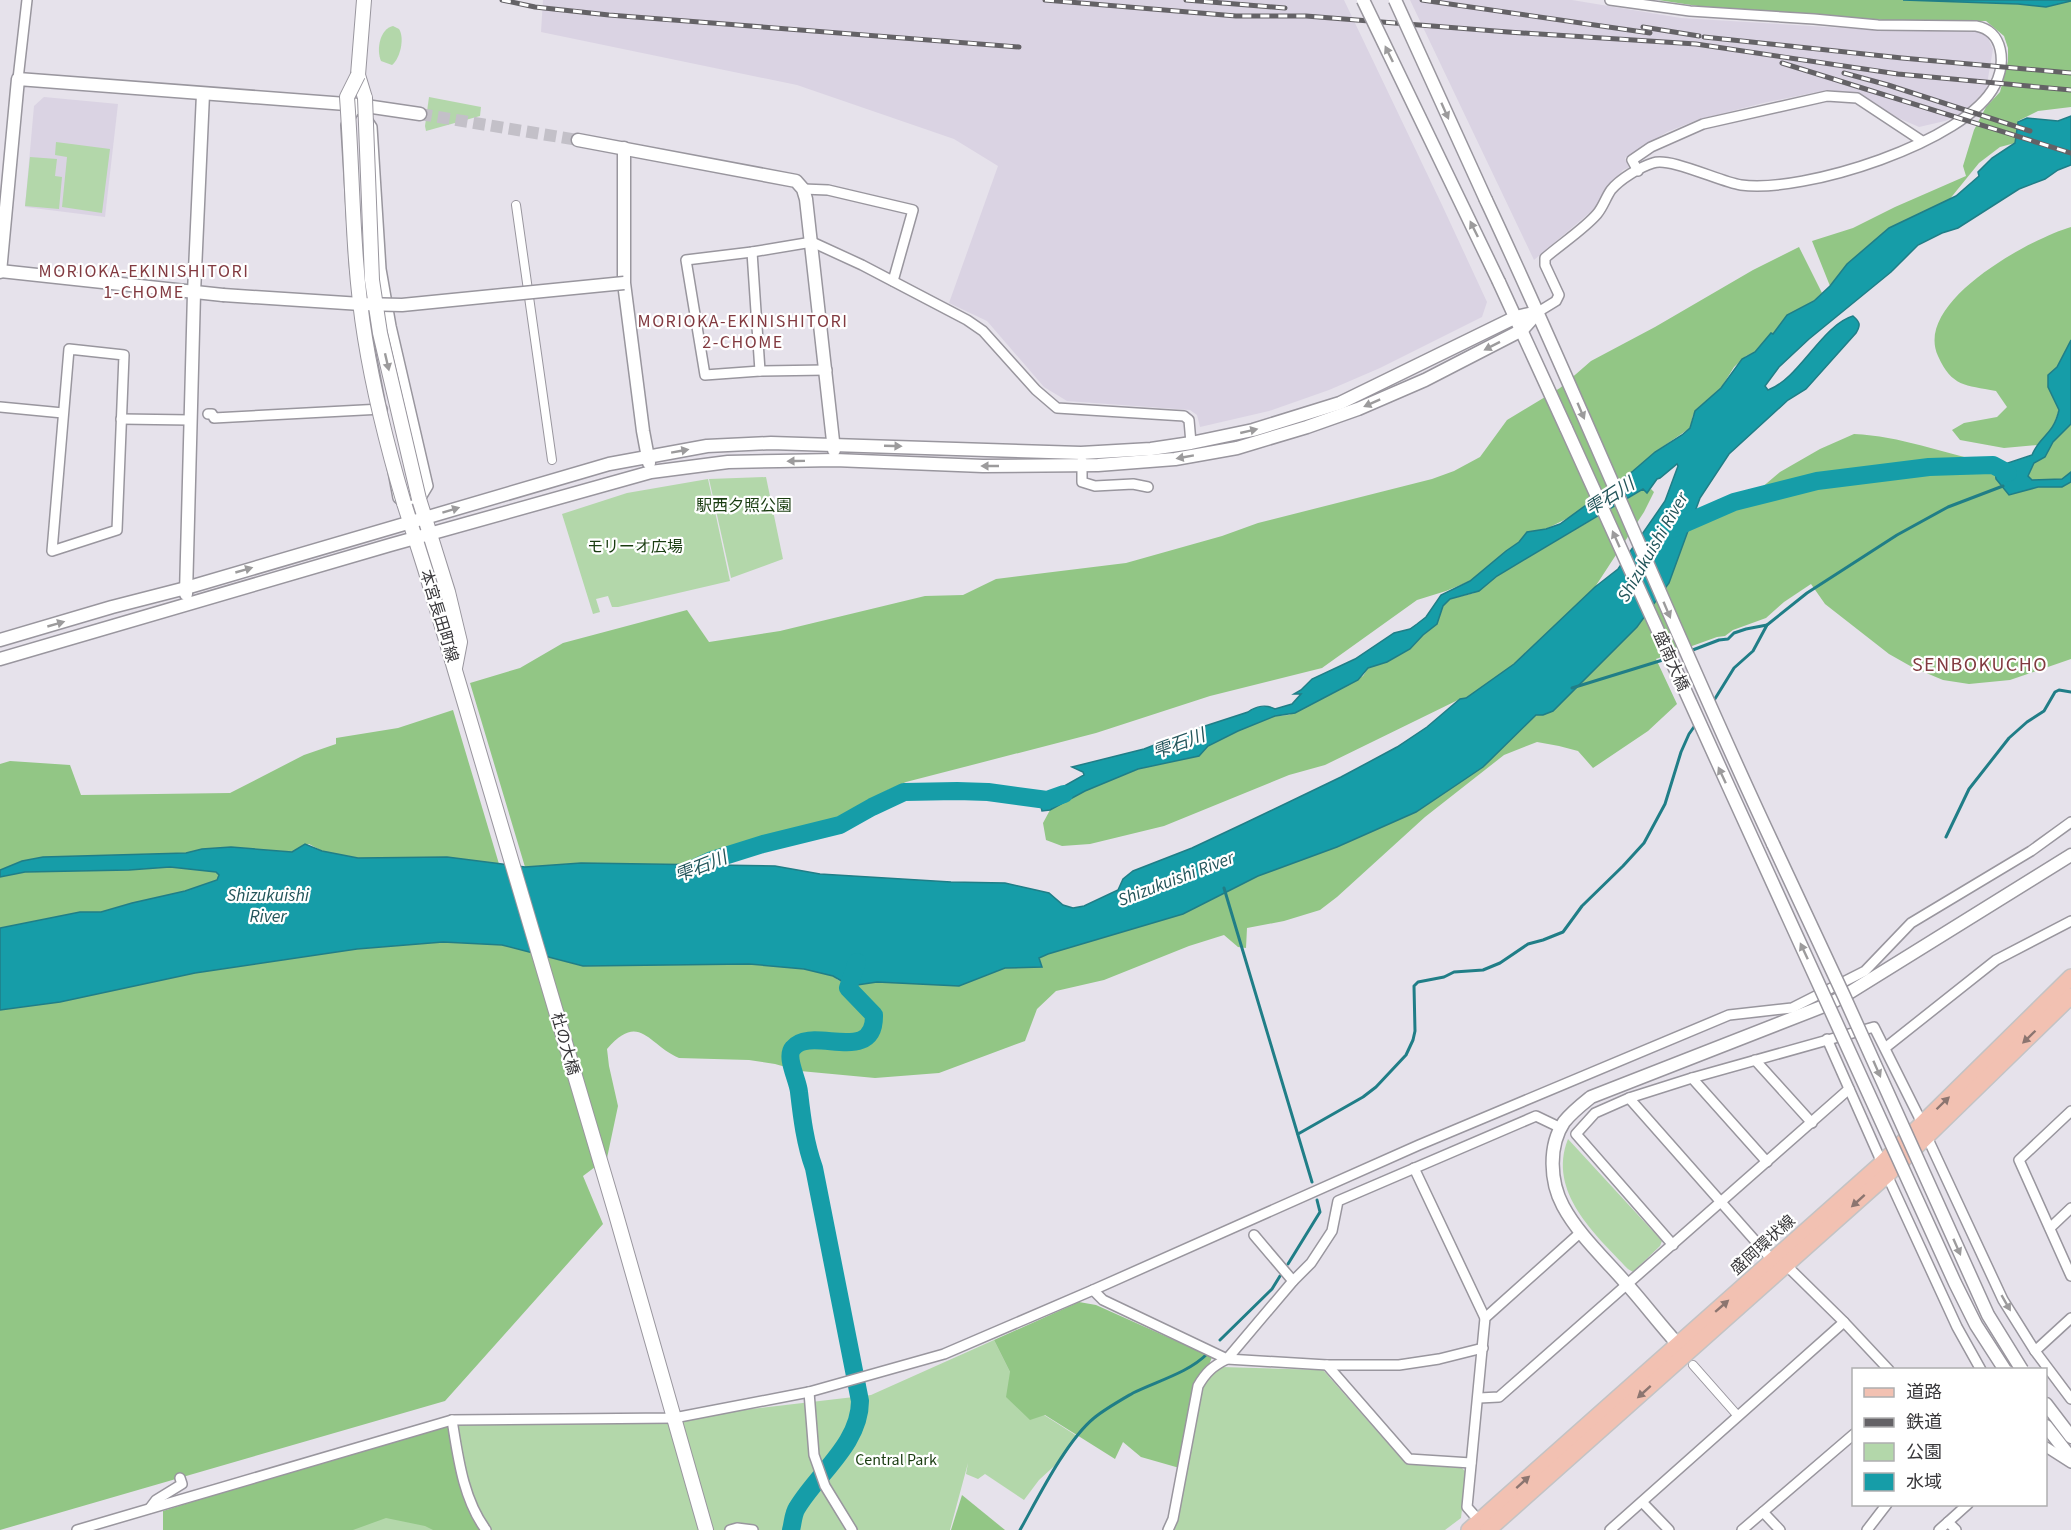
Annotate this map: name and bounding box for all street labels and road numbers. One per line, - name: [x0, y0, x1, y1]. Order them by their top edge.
- street label: 本宮長田町線: [414, 567, 464, 665]
- street label: 盛南大橋: [1648, 627, 1694, 695]
- street label: 杜の大橋: [546, 1010, 584, 1078]
- street label: 盛岡環状線: [1726, 1210, 1800, 1280]

